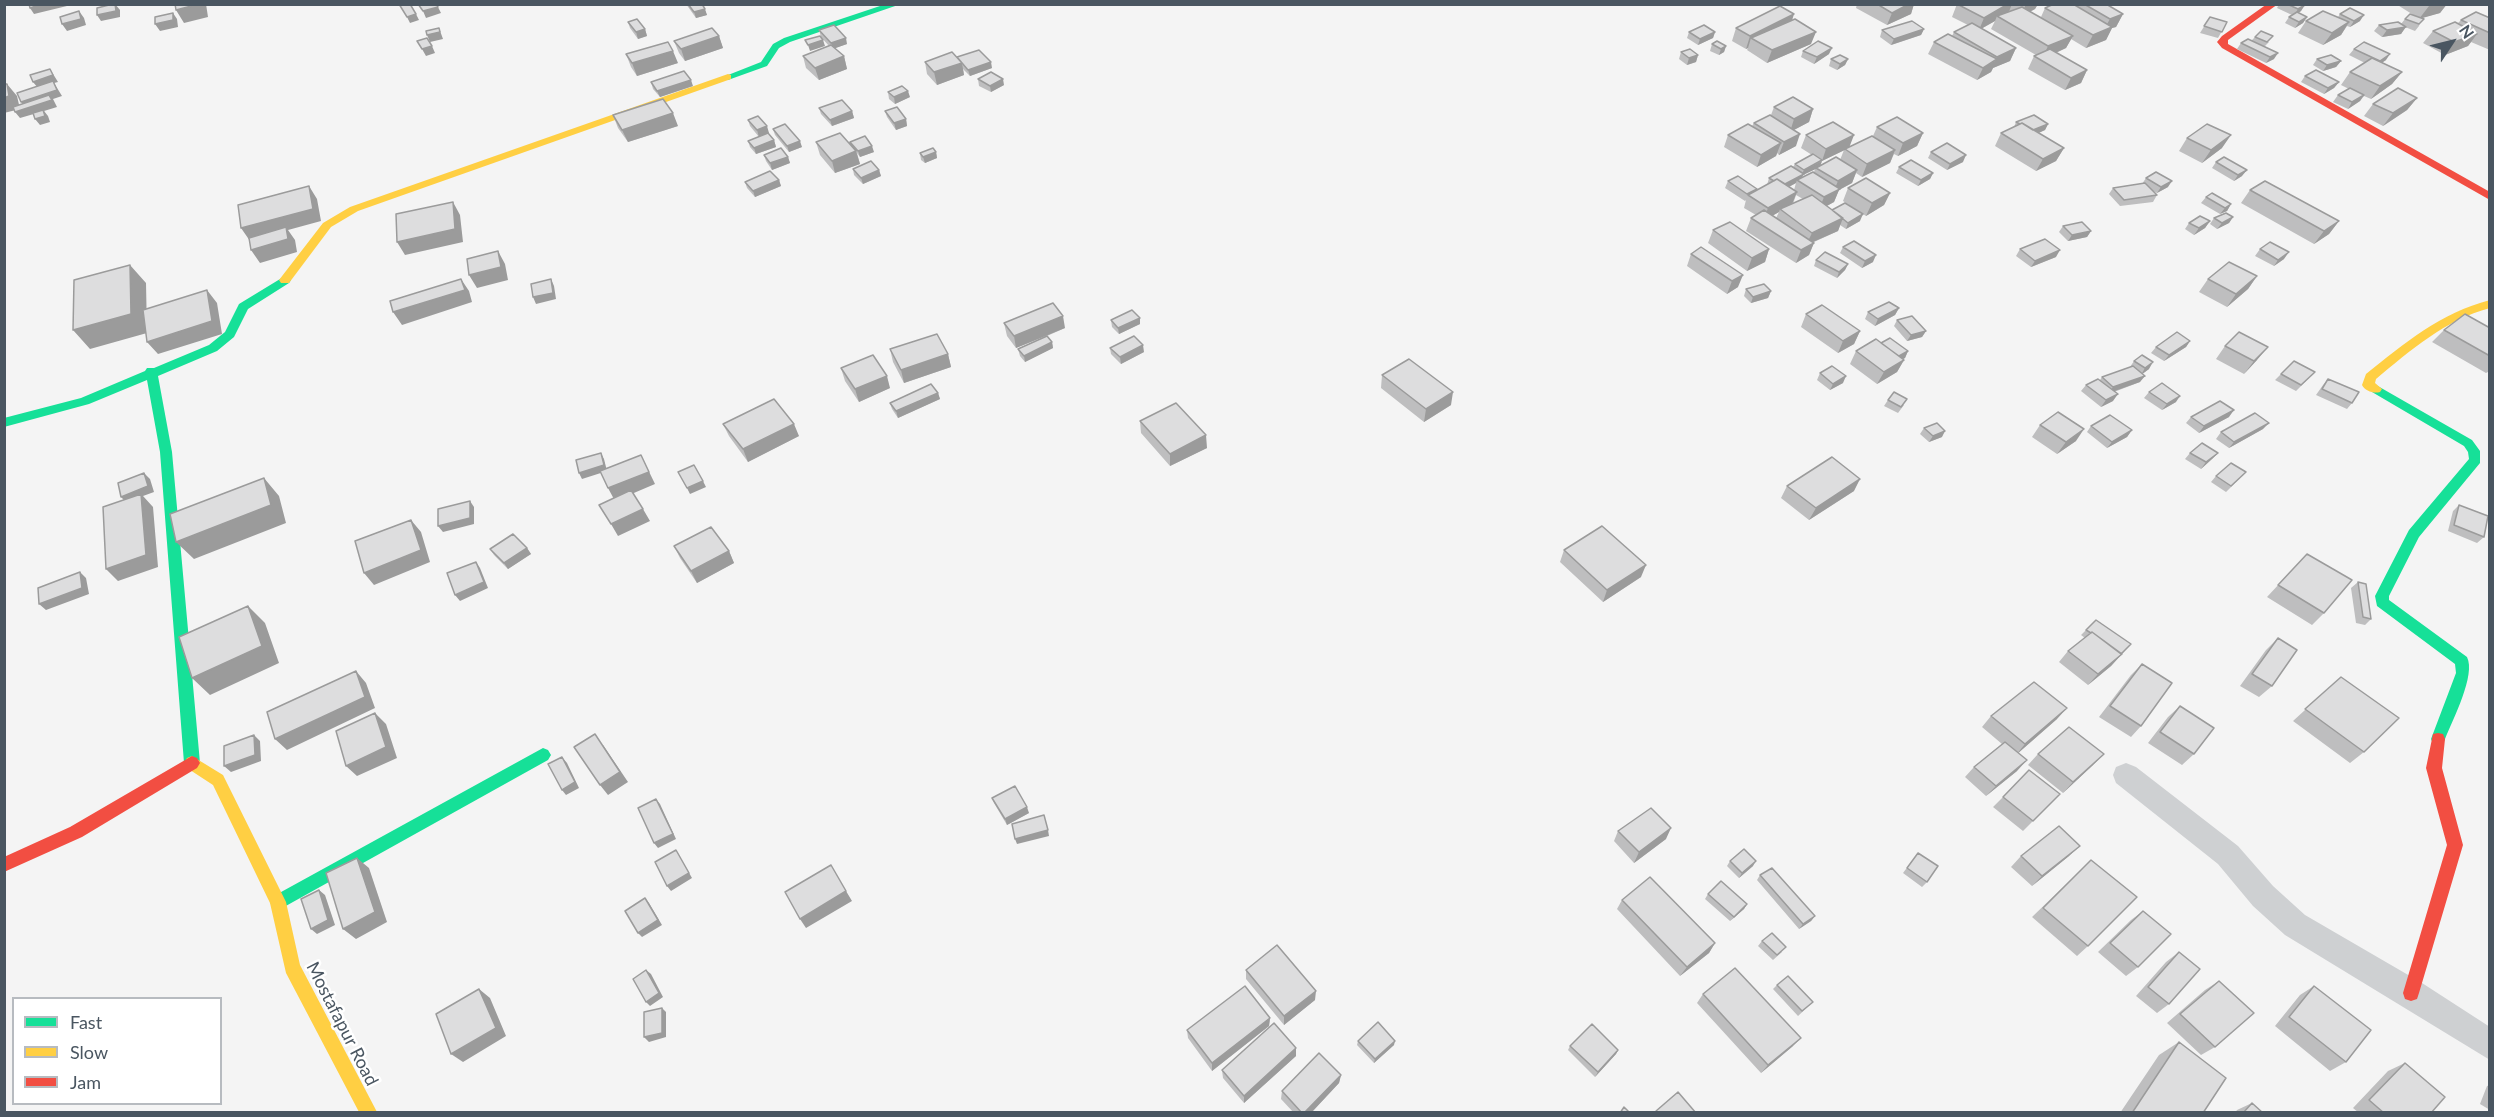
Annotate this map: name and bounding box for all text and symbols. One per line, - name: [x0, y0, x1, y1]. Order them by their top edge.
- north arrow: [2422, 12, 2482, 72]
- text: N: [2456, 21, 2478, 42]
- street label: Mostafapur Road: [301, 958, 383, 1090]
- legend: [12, 997, 222, 1105]
- text: Fast: [70, 1011, 102, 1033]
- text: Slow: [70, 1041, 108, 1063]
- text: Jam: [70, 1071, 101, 1093]

